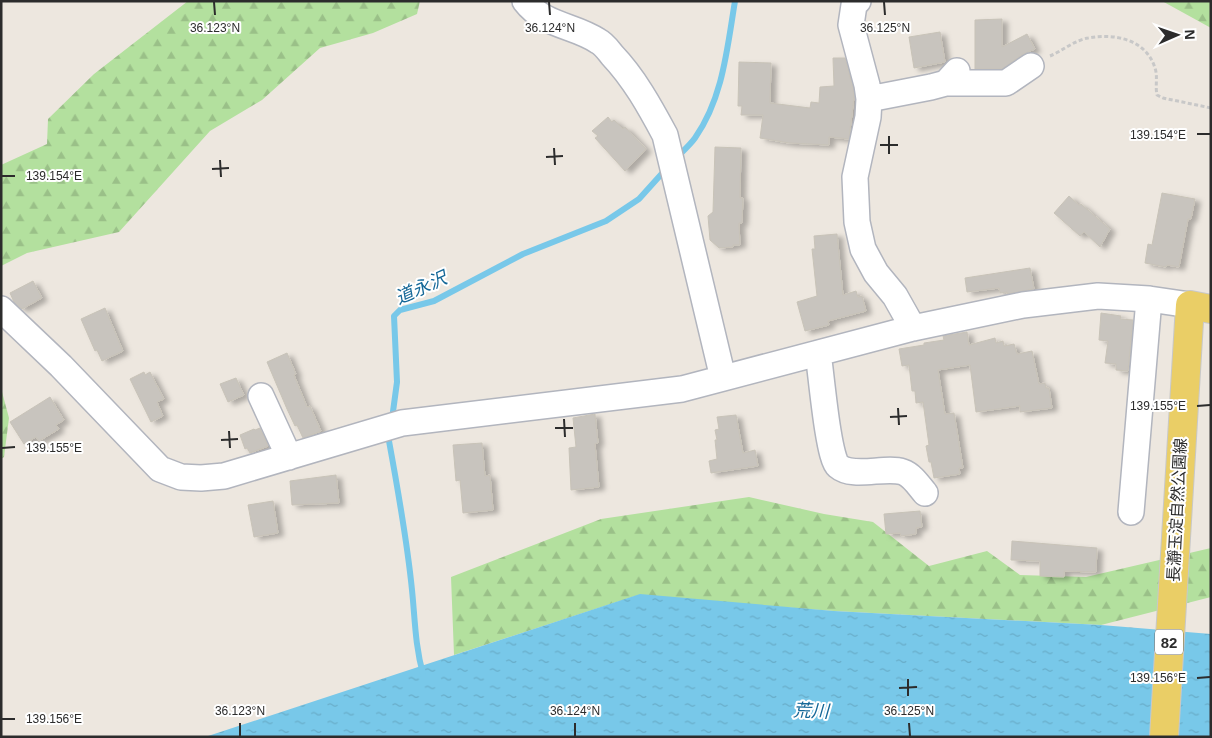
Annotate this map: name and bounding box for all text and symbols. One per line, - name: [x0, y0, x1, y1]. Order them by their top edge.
- north arrow: [1152, 10, 1202, 60]
- text: 36.123°N: [190, 21, 240, 35]
- text: 36.124°N: [525, 21, 575, 35]
- text: 36.125°N: [860, 21, 910, 35]
- text: N: [1182, 29, 1198, 40]
- text: 139.154°E: [1130, 128, 1186, 142]
- text: 139.154°E: [26, 169, 82, 183]
- water label: 道永沢: [392, 267, 452, 308]
- text: 139.155°E: [1130, 399, 1186, 413]
- street label: 長瀞玉淀自然公園線: [1165, 438, 1189, 582]
- text: 139.155°E: [26, 441, 82, 455]
- road number: 82: [1155, 630, 1183, 654]
- text: 139.156°E: [1130, 671, 1186, 685]
- water label: 荒川: [793, 700, 831, 722]
- text: 36.123°N: [215, 704, 265, 718]
- text: 36.124°N: [550, 704, 600, 718]
- text: 36.125°N: [884, 704, 934, 718]
- text: 139.156°E: [26, 712, 82, 726]

